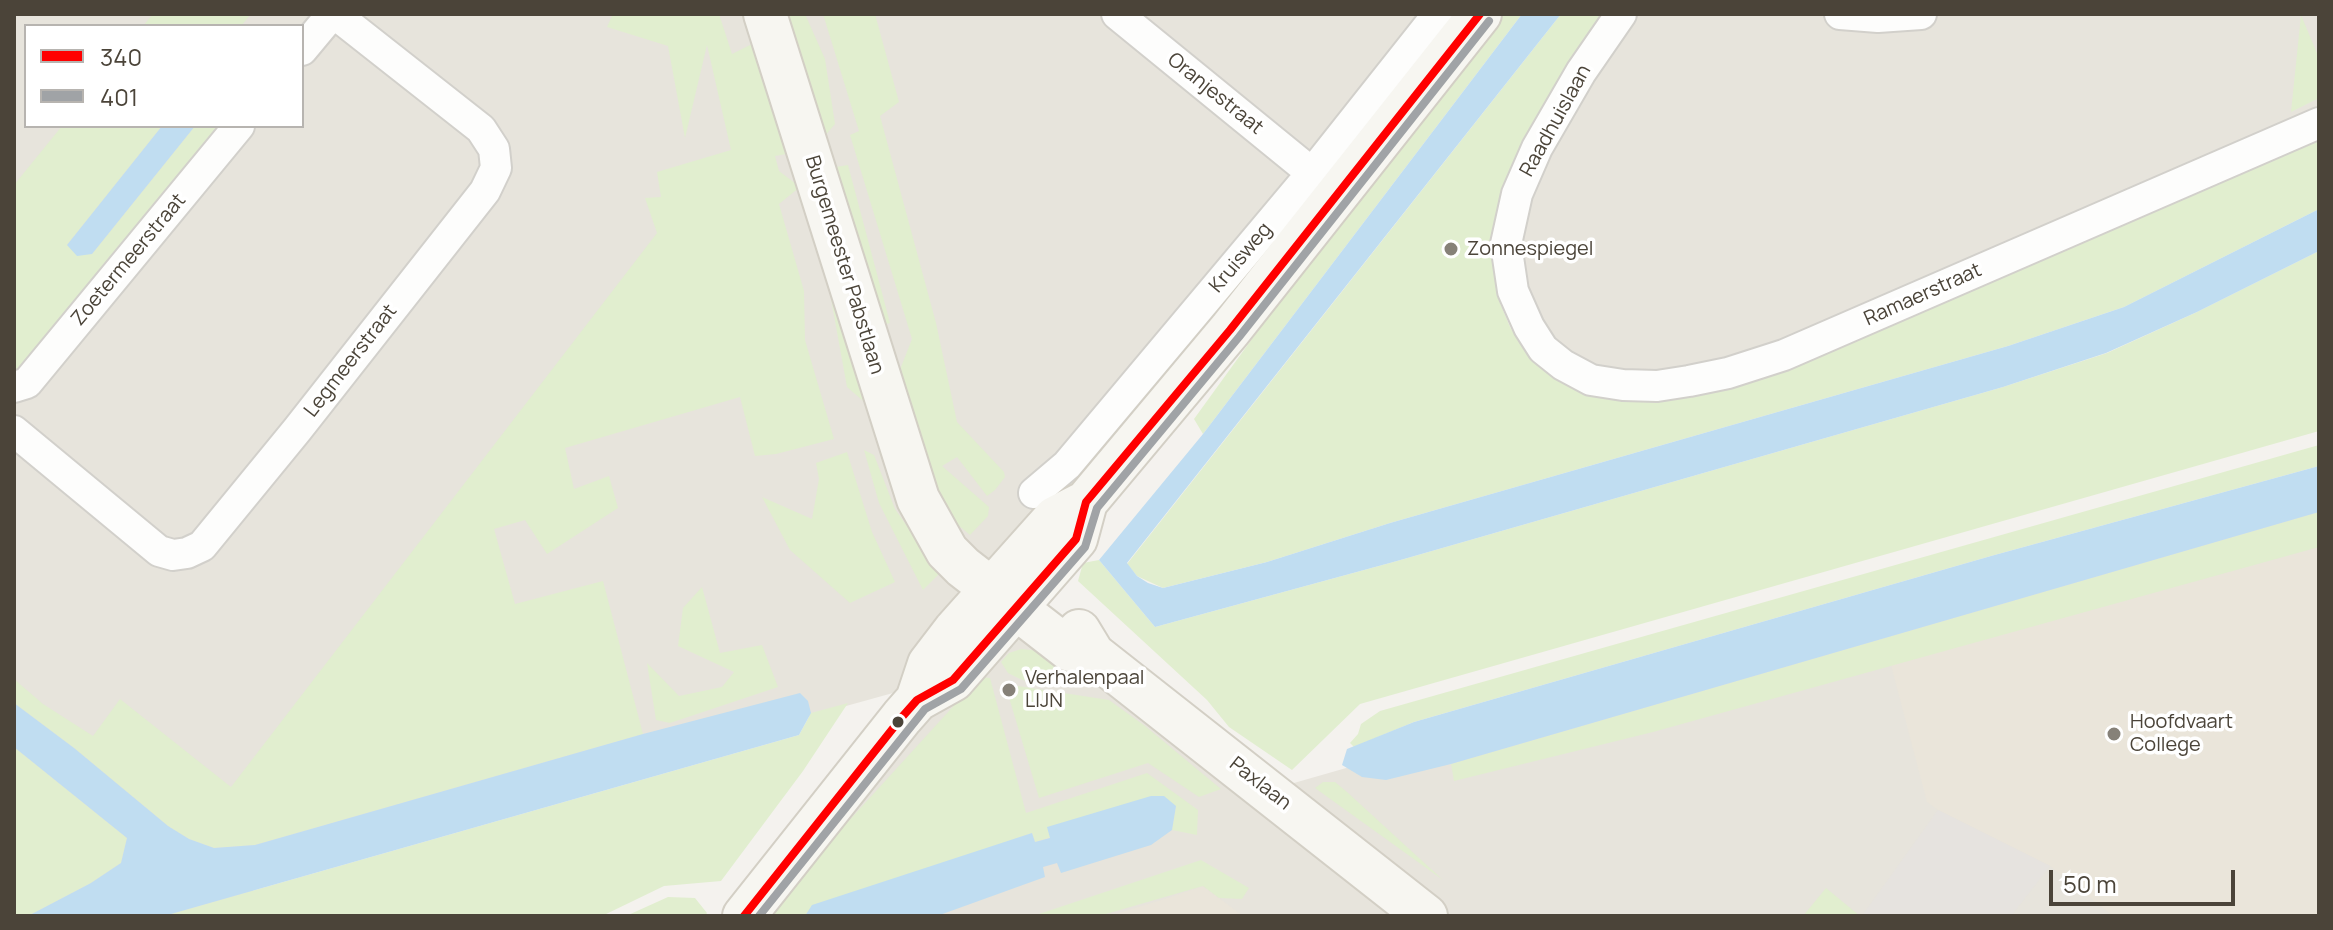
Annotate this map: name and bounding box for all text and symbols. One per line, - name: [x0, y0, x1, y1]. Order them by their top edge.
- legend: [24, 24, 304, 128]
- text: 340: [100, 40, 142, 73]
- street label: Oranjestraat: [1162, 48, 1268, 140]
- street label: Raadhuislaan: [1515, 61, 1597, 181]
- text: 401: [100, 80, 138, 113]
- street label: Burgemeester Pabstlaan: [799, 153, 889, 377]
- street label: Zoetermeerstraat: [67, 189, 191, 331]
- street label: Kruisweg: [1205, 218, 1277, 298]
- place label: Zonnespiegel: [1467, 237, 1593, 261]
- marker: Zonnespiegel: [1442, 240, 1460, 258]
- street label: Ramaerstraat: [1861, 258, 1985, 332]
- street label: Legmeerstraat: [300, 300, 402, 422]
- place label: Verhalenpaal LIJN: [1025, 666, 1144, 713]
- marker: Verhalenpaal LIJN: [1000, 681, 1018, 699]
- place label: Hoofdvaart College: [2130, 710, 2233, 757]
- unlabelled marker: [890, 714, 906, 730]
- marker: Hoofdvaart College: [2105, 725, 2123, 743]
- street label: Paxlaan: [1224, 752, 1296, 816]
- scale bar: [2053, 854, 2239, 904]
- text: 50 m: [2063, 867, 2117, 900]

